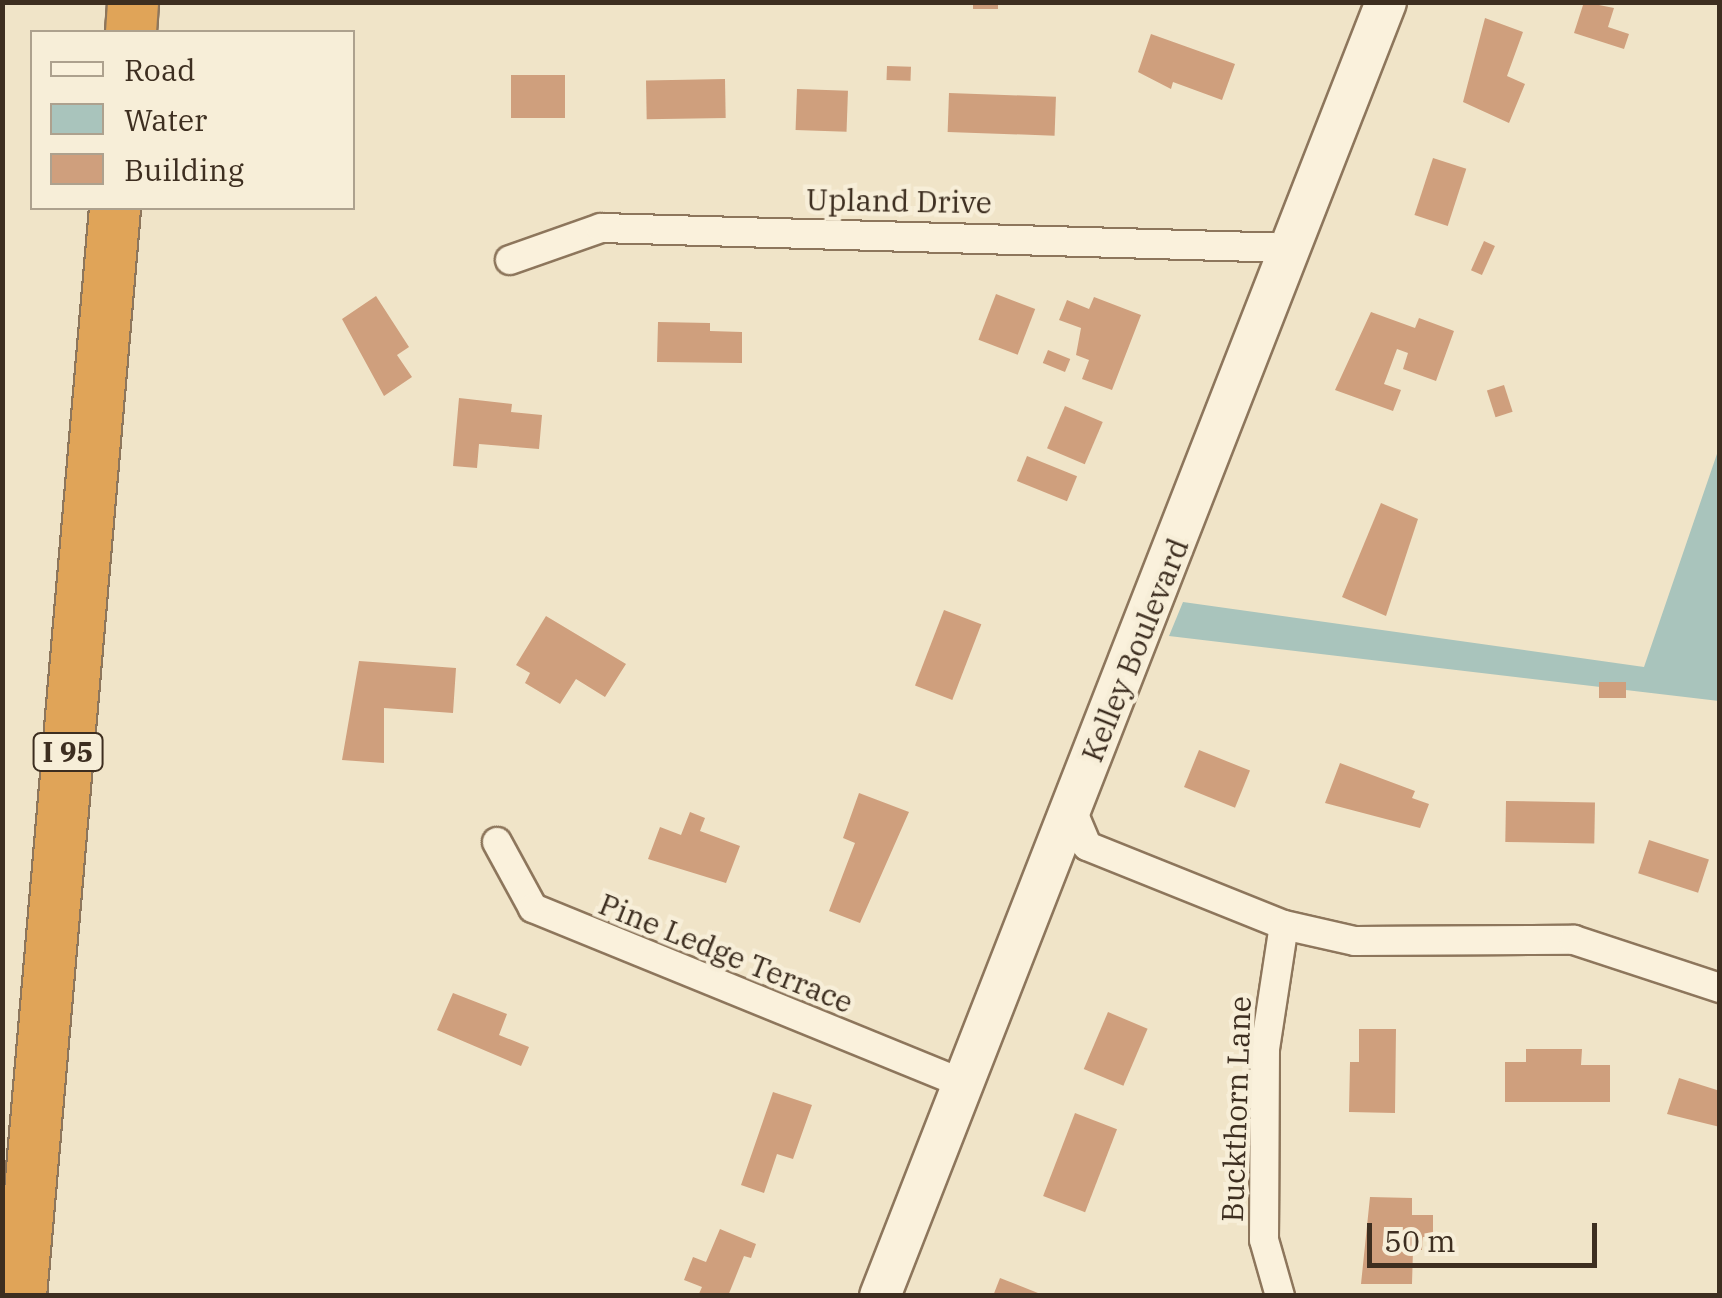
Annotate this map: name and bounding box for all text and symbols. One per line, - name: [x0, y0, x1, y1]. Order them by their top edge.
- legend: [30, 30, 355, 210]
- text: Road: [124, 50, 196, 89]
- text: Water: [124, 100, 207, 139]
- text: Building: [124, 150, 244, 189]
- street label: Upland Drive: [806, 181, 992, 221]
- street label: Kelley Boulevard: [1074, 533, 1196, 767]
- road number: I 95: [30, 729, 106, 775]
- street label: Pine Ledge Terrace: [594, 886, 858, 1020]
- street label: Buckthorn Lane: [1214, 995, 1258, 1223]
- scale bar: [1372, 1203, 1602, 1265]
- text: 50 m: [1384, 1221, 1456, 1260]

